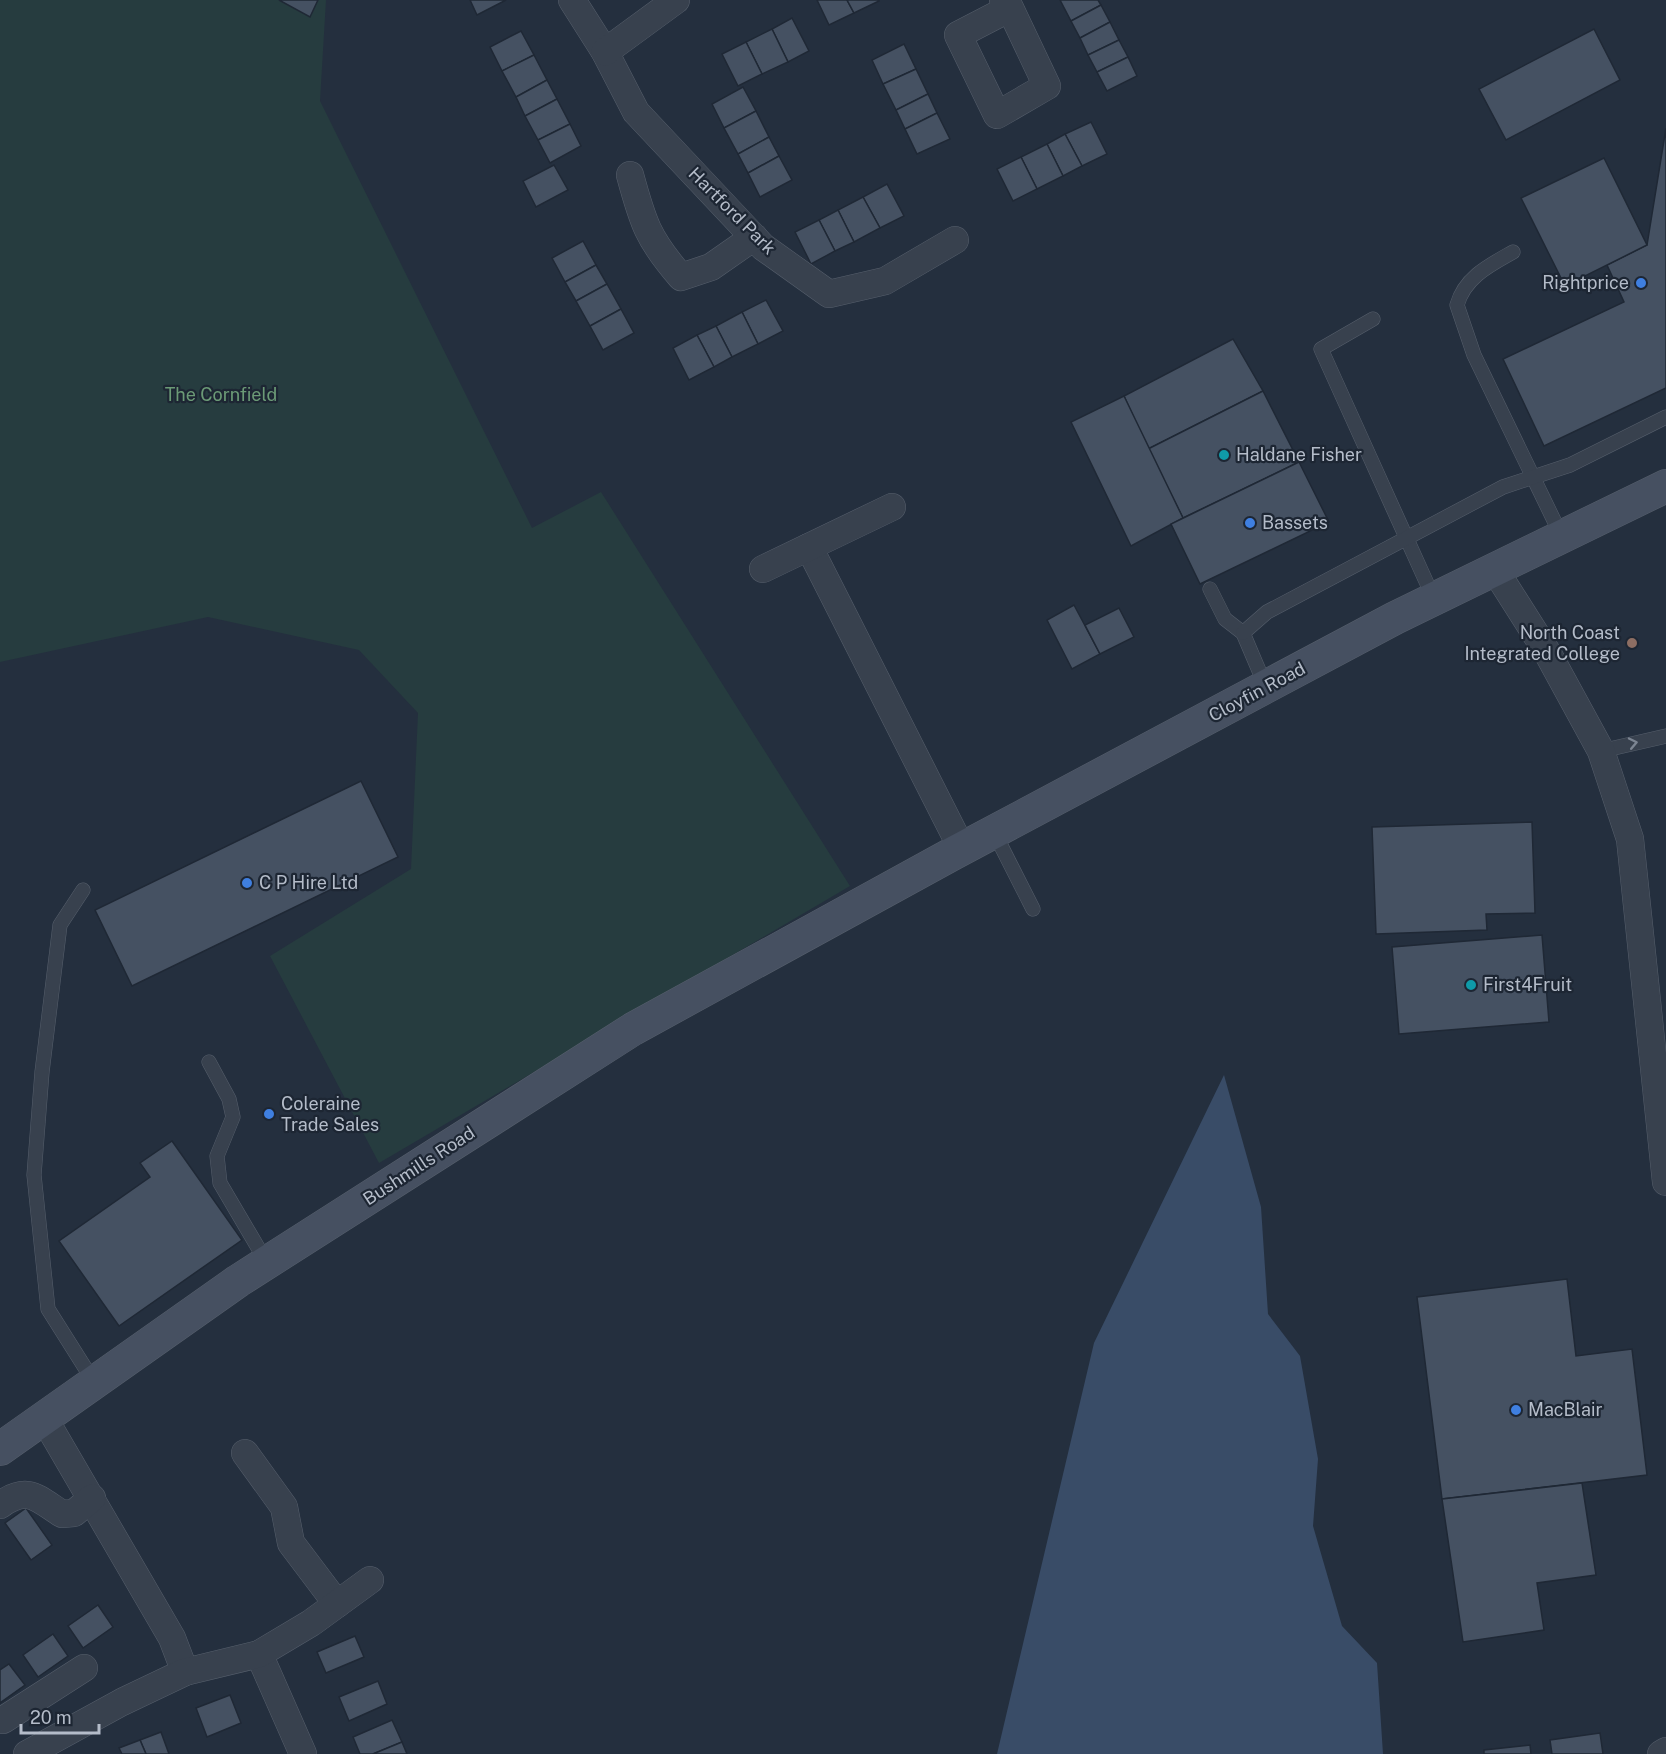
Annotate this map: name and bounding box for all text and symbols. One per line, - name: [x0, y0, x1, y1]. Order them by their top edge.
- street label: Hartford Park: [685, 163, 780, 258]
- place label: Rightprice: [1542, 272, 1629, 293]
- marker: Rightprice: [1634, 276, 1648, 290]
- park label: The Cornfield: [165, 384, 277, 405]
- place label: Haldane Fisher: [1236, 444, 1362, 465]
- marker: Haldane Fisher: [1217, 448, 1231, 462]
- place label: Bassets: [1262, 512, 1328, 533]
- marker: Bassets: [1243, 516, 1257, 530]
- place label: North Coast Integrated College: [1464, 622, 1620, 664]
- marker: North Coast Integrated College: [1625, 636, 1639, 650]
- street label: Cloyfin Road: [1205, 657, 1309, 726]
- one-way arrow: [1628, 738, 1638, 751]
- place label: C P Hire Ltd: [259, 872, 358, 893]
- marker: C P Hire Ltd: [240, 876, 254, 890]
- place label: First4Fruit: [1483, 974, 1572, 995]
- marker: First4Fruit: [1464, 978, 1478, 992]
- place label: Coleraine Trade Sales: [281, 1093, 379, 1135]
- marker: Coleraine Trade Sales: [262, 1107, 276, 1121]
- street label: Bushmills Road: [359, 1122, 478, 1209]
- place label: MacBlair: [1528, 1399, 1603, 1420]
- marker: MacBlair: [1509, 1403, 1523, 1417]
- scale bar: [21, 1697, 99, 1735]
- text: 20 m: [30, 1707, 72, 1728]

